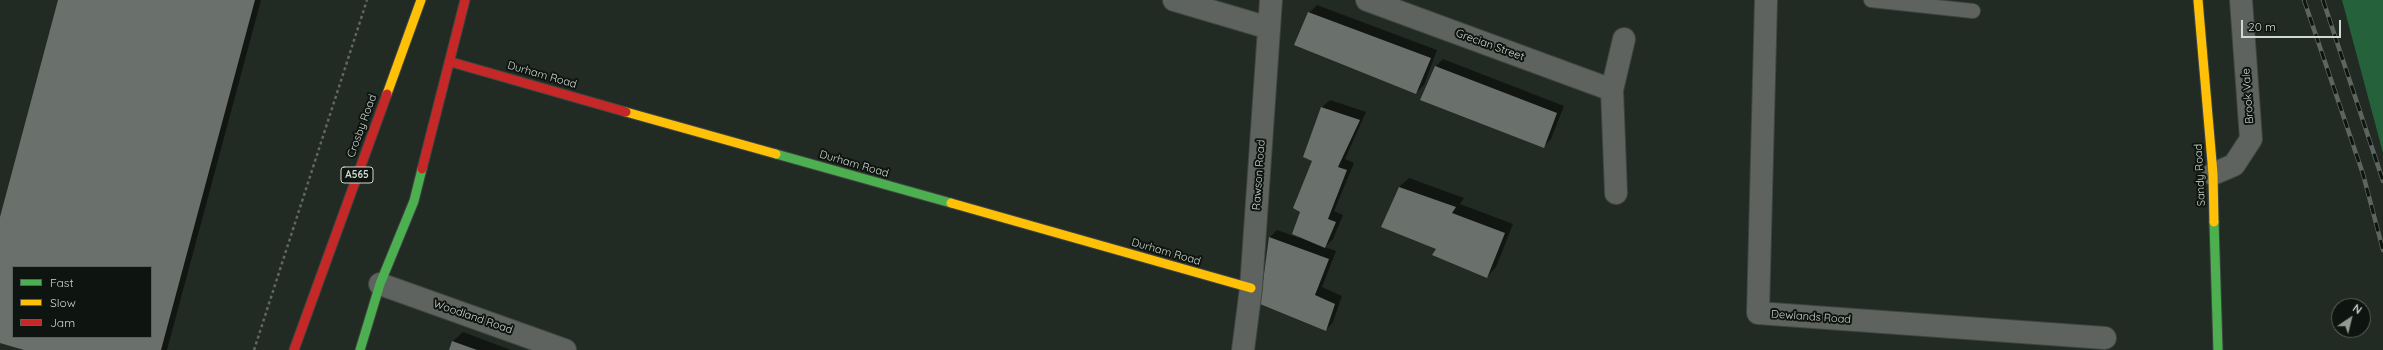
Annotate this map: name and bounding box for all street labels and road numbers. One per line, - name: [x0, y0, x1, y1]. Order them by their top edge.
- street label: Grecian Street: [1454, 26, 1526, 64]
- street label: Durham Road: [506, 59, 578, 91]
- street label: Brook Vale: [2239, 68, 2257, 124]
- street label: Crosby Road: [344, 93, 380, 159]
- street label: Rawson Road: [1250, 139, 1268, 211]
- street label: Sandy Road: [2192, 143, 2208, 207]
- street label: Durham Road: [818, 148, 890, 180]
- road number: A565: [341, 167, 373, 183]
- street label: Durham Road: [1130, 236, 1202, 268]
- street label: Woodland Road: [432, 297, 514, 337]
- street label: Dewlands Road: [1771, 308, 1851, 326]

